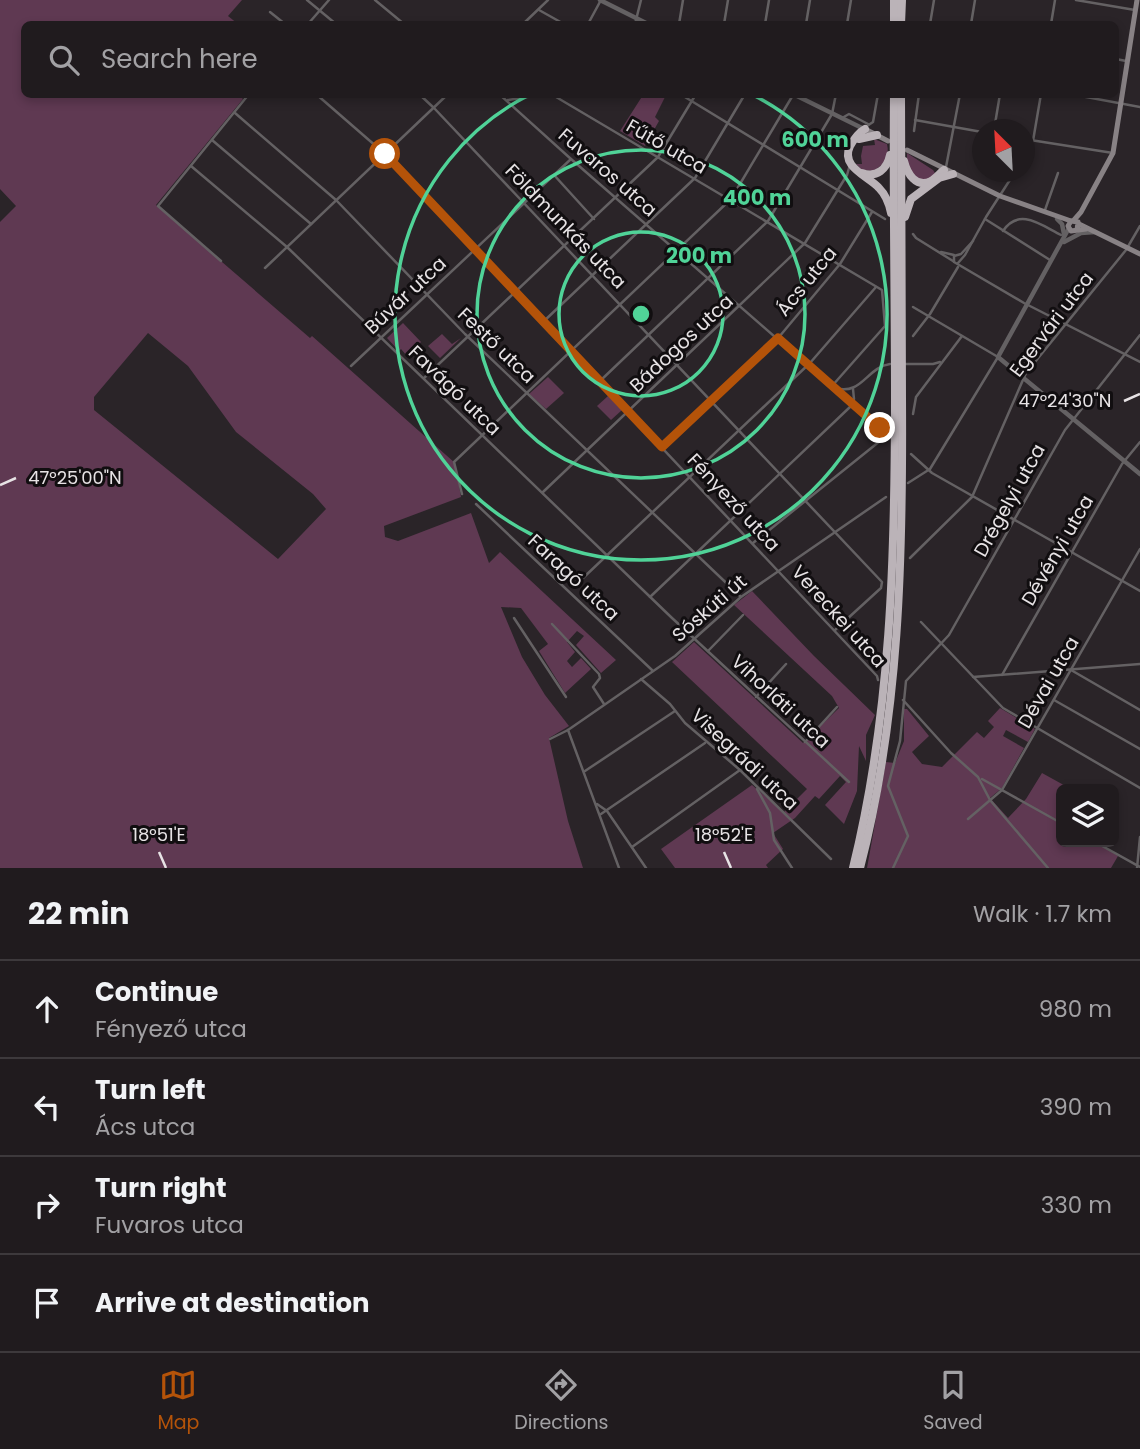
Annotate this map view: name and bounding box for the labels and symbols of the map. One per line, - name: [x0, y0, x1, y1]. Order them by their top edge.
- street label: Fűtő utca: [621, 112, 712, 180]
- north arrow: [972, 119, 1035, 182]
- street label: Fuvaros utca: [552, 122, 663, 223]
- text: 600 m: [781, 125, 849, 154]
- route start: [369, 138, 400, 169]
- street label: Földmunkás utca: [499, 158, 632, 295]
- text: 400 m: [723, 183, 791, 212]
- text: 200 m: [666, 241, 732, 270]
- street label: Ács utca: [770, 241, 843, 322]
- street label: Búvár utca: [358, 250, 452, 340]
- street label: Egervári utca: [1003, 266, 1100, 382]
- street label: Bádogos utca: [624, 288, 739, 399]
- street label: Festő utca: [452, 301, 542, 389]
- centre of rings: [629, 302, 653, 326]
- street label: Favágó utca: [402, 339, 507, 442]
- text: 47°24'30"N: [1019, 388, 1111, 413]
- route end: [864, 412, 895, 443]
- street label: Drégelyi utca: [967, 439, 1052, 562]
- street label: Fényező utca: [681, 447, 786, 557]
- text: 47°25'00"N: [28, 465, 122, 490]
- street label: Dévényi utca: [1015, 490, 1100, 611]
- street label: Faragó utca: [522, 528, 625, 627]
- street label: Vereckei utca: [785, 559, 892, 674]
- street label: Sóskúti út: [666, 568, 753, 648]
- street label: Dévai utca: [1011, 631, 1086, 733]
- street label: Vihorláti utca: [725, 648, 836, 754]
- street label: Visegrádi utca: [685, 702, 804, 816]
- text: 18°51'E: [132, 822, 186, 847]
- text: 18°52'E: [695, 822, 753, 847]

